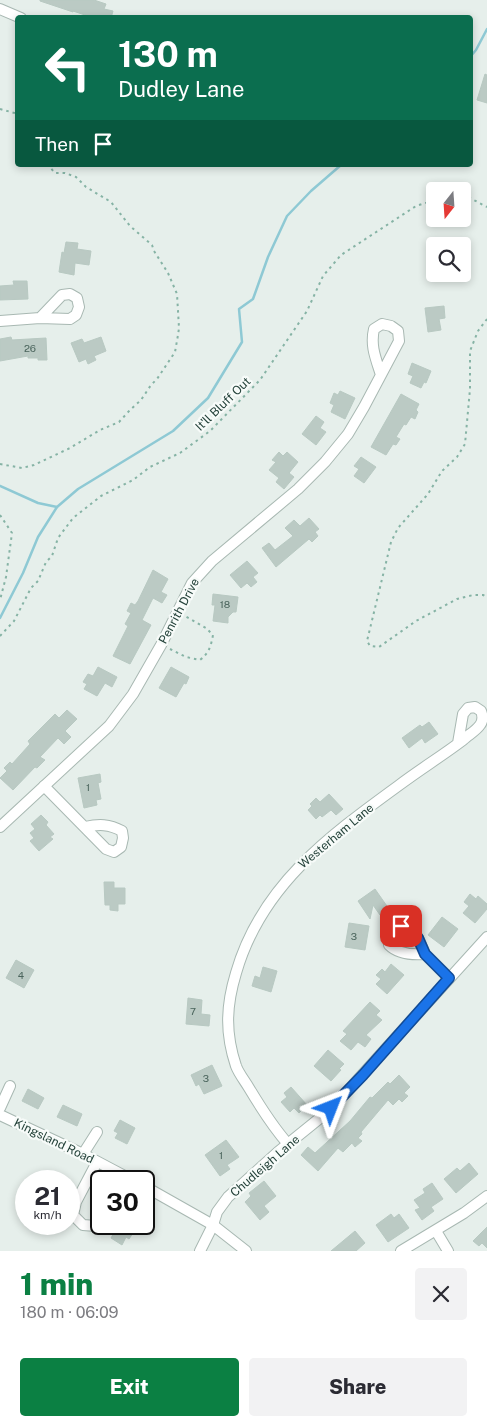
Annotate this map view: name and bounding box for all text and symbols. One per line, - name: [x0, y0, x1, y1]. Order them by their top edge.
- text: 130 m: [118, 34, 218, 75]
- icon: left: [35, 35, 100, 100]
- text: Dudley Lane: [118, 76, 244, 102]
- icon: arrive: [89, 130, 117, 158]
- text: Then: [35, 133, 79, 155]
- north arrow: [426, 182, 471, 228]
- map controls: [426, 182, 471, 282]
- button: search: [426, 237, 471, 282]
- house number: 26: [24, 342, 36, 354]
- street label: It'll Bluff Out: [193, 374, 254, 434]
- street label: Penrith Drive: [156, 576, 202, 646]
- house number: 18: [220, 598, 230, 610]
- house number: 1: [86, 781, 90, 793]
- street label: Westerham Lane: [296, 800, 376, 871]
- pin: [380, 905, 422, 947]
- icon: arrive: [387, 912, 415, 940]
- house number: 3: [351, 930, 357, 942]
- house number: 4: [18, 969, 24, 981]
- house number: 7: [190, 1005, 196, 1017]
- house number: 3: [203, 1072, 209, 1084]
- position arrow: [304, 1081, 356, 1133]
- street label: Kingsland Road: [12, 1116, 96, 1166]
- street label: Chudleigh Lane: [228, 1132, 303, 1200]
- house number: 1: [219, 1149, 223, 1161]
- speed limit sign: 30: [90, 1170, 155, 1235]
- text: 21: [34, 1181, 61, 1211]
- text: km/h: [33, 1208, 62, 1222]
- text: 1 min: [20, 1266, 93, 1302]
- button: close: [415, 1268, 467, 1320]
- text: 180 m · 06:09: [20, 1303, 119, 1322]
- button: Exit: [20, 1358, 239, 1416]
- button: Share: [249, 1358, 467, 1416]

